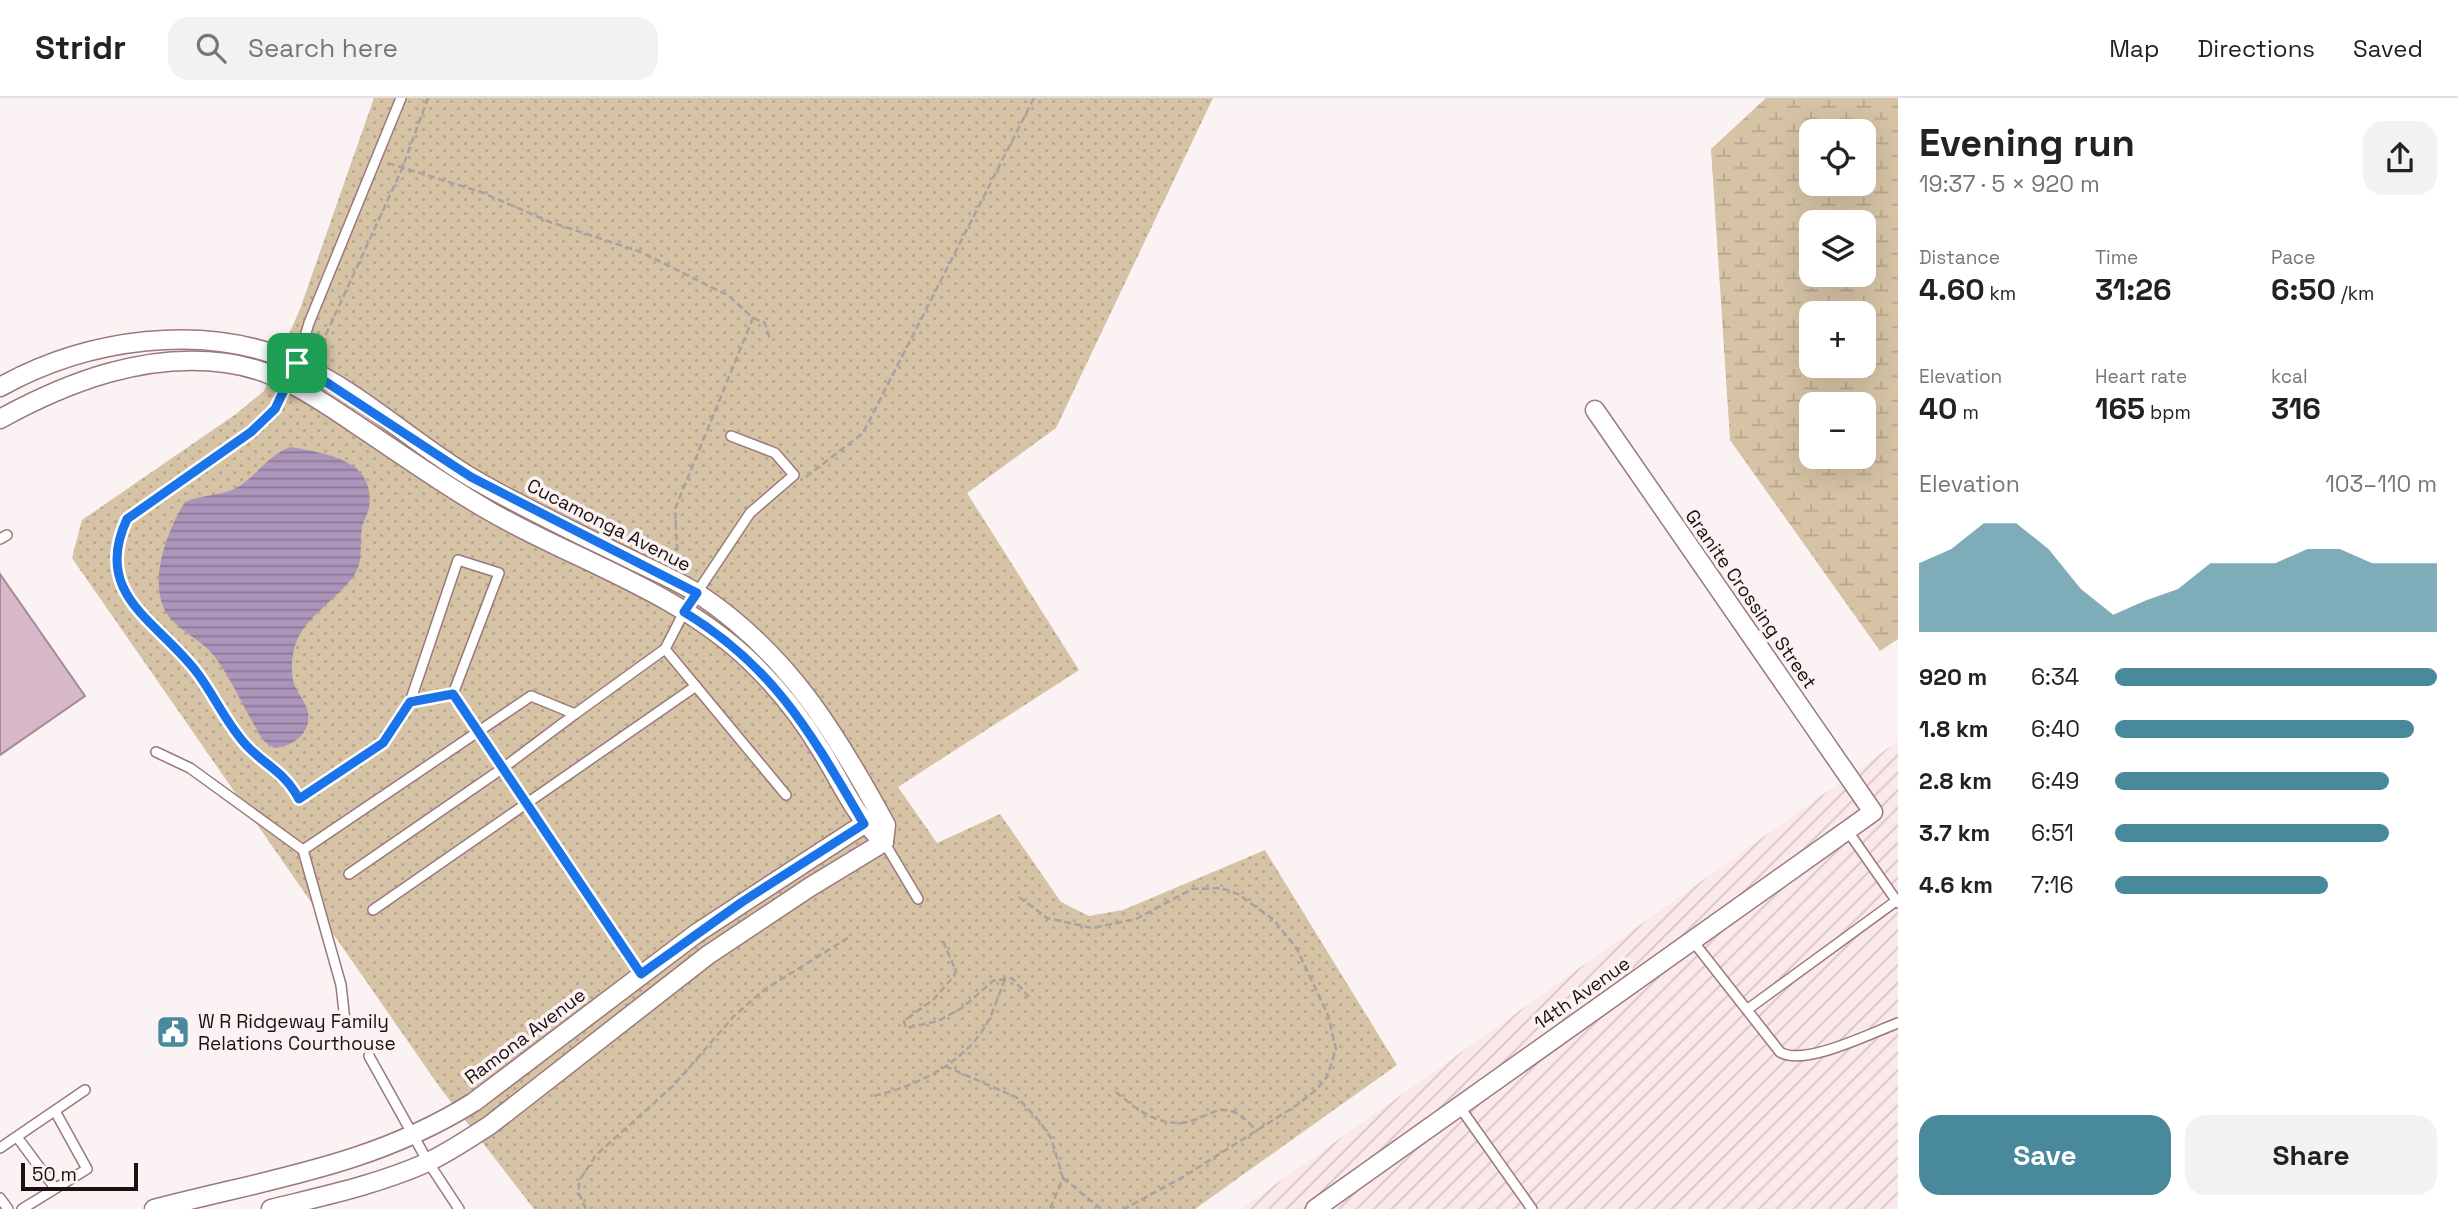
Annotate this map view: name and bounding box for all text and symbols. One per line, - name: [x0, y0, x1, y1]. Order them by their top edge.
- search box: [168, 17, 658, 80]
- text: Stridr: [35, 27, 126, 69]
- icon: search: [192, 29, 230, 67]
- text: Search here: [248, 31, 398, 65]
- text: Map: [2109, 33, 2159, 64]
- text: Directions: [2197, 33, 2315, 64]
- text: Saved: [2353, 33, 2423, 64]
- map controls: [1799, 119, 1876, 469]
- button: locate: [1799, 119, 1876, 196]
- text: Evening run: [1919, 119, 2135, 167]
- button: share: [2363, 121, 2437, 195]
- text: 19:37 · 5 × 920 m: [1919, 169, 2100, 199]
- button: layers: [1799, 210, 1876, 287]
- text: Distance: [1919, 245, 2000, 270]
- text: Time: [2095, 245, 2138, 270]
- text: Pace: [2271, 245, 2315, 270]
- text: 4.60: [1919, 270, 1985, 309]
- text: 31:26: [2095, 270, 2172, 309]
- text: 6:50: [2271, 270, 2336, 309]
- text: km: [1985, 281, 2016, 306]
- text: /km: [2336, 281, 2374, 306]
- button: +: [1799, 301, 1876, 378]
- pin: [267, 333, 327, 393]
- icon: arrive: [278, 344, 316, 382]
- text: Elevation: [1919, 364, 2002, 389]
- text: Heart rate: [2095, 364, 2187, 389]
- text: kcal: [2271, 364, 2308, 389]
- text: 40: [1919, 389, 1958, 428]
- text: 165: [2095, 389, 2145, 428]
- text: 316: [2271, 389, 2321, 428]
- button: −: [1799, 392, 1876, 469]
- text: m: [1958, 400, 1979, 425]
- text: bpm: [2145, 400, 2191, 425]
- text: Elevation: [1919, 469, 2020, 499]
- text: 103–110 m: [2325, 469, 2437, 499]
- street label: Cucamonga Avenue: [523, 473, 695, 577]
- street label: Granite Crossing Street: [1680, 504, 1822, 694]
- text: 920 m: [1919, 662, 1987, 692]
- text: 6:34: [2031, 662, 2079, 692]
- text: 1.8 km: [1919, 714, 1989, 744]
- text: 6:40: [2031, 714, 2080, 744]
- text: 2.8 km: [1919, 766, 1992, 796]
- text: 6:49: [2031, 766, 2079, 796]
- text: 3.7 km: [1919, 818, 1990, 848]
- text: 6:51: [2031, 818, 2074, 848]
- text: 4.6 km: [1919, 870, 1993, 900]
- text: 7:16: [2031, 870, 2073, 900]
- street label: 14th Avenue: [1529, 951, 1635, 1035]
- street label: Ramona Avenue: [459, 982, 591, 1090]
- place label: W R Ridgeway Family Relations Courthouse: [198, 1009, 396, 1056]
- public building icon: W R Ridgeway Family Relations Courthouse: [154, 1013, 192, 1051]
- button: Save: [1919, 1115, 2171, 1195]
- button: Share: [2185, 1115, 2437, 1195]
- scale bar: [21, 1160, 138, 1192]
- text: 50 m: [32, 1162, 77, 1187]

